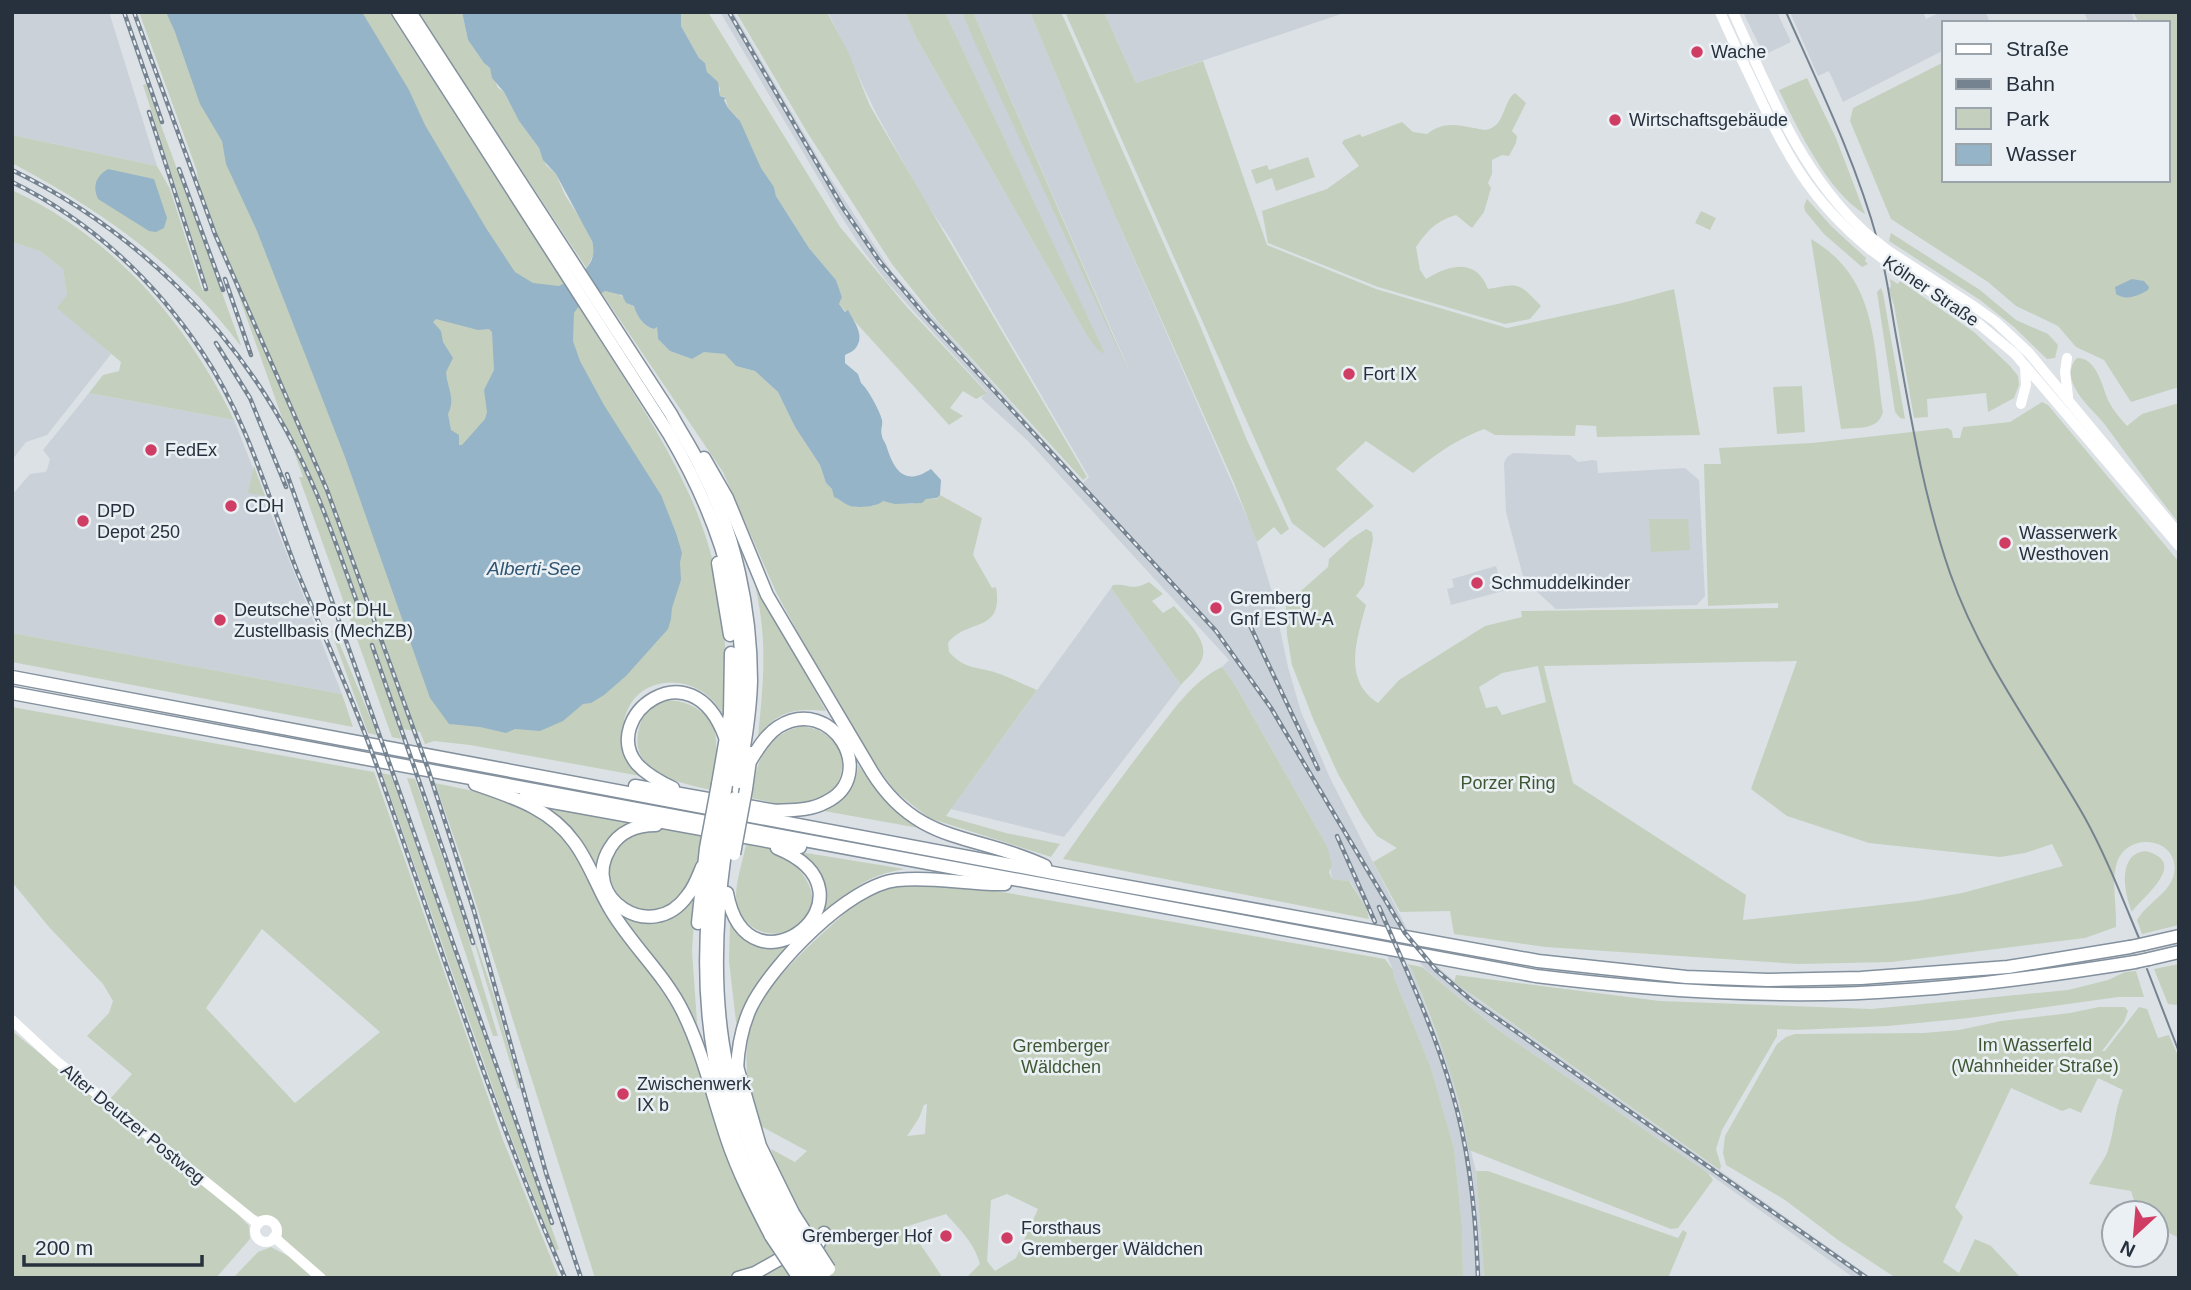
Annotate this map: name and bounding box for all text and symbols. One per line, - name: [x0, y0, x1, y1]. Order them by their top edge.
- legend: [1942, 21, 2170, 182]
- text: Straße: [2006, 37, 2069, 60]
- place label: Wache: [1711, 42, 1766, 62]
- marker: Wache: [1689, 44, 1705, 60]
- text: Bahn: [2006, 72, 2055, 95]
- text: Park: [2006, 107, 2050, 130]
- place label: Wirtschaftsgebäude: [1629, 110, 1788, 130]
- marker: Wirtschaftsgebäude: [1607, 112, 1623, 128]
- text: Wasser: [2006, 142, 2076, 165]
- street label: Kölner Straße: [1879, 252, 1983, 330]
- place label: Fort IX: [1363, 364, 1417, 384]
- marker: Fort IX: [1341, 366, 1357, 382]
- place label: FedEx: [165, 440, 217, 460]
- marker: FedEx: [143, 442, 159, 458]
- place label: CDH: [245, 496, 284, 516]
- marker: CDH: [223, 498, 239, 514]
- place label: DPD Depot 250: [97, 501, 180, 542]
- marker: DPD Depot 250: [75, 513, 91, 529]
- place label: Wasserwerk Westhoven: [2019, 523, 2118, 564]
- marker: Wasserwerk Westhoven: [1997, 535, 2013, 551]
- water label: Alberti-See: [486, 558, 581, 579]
- place label: Schmuddelkinder: [1491, 573, 1630, 593]
- marker: Schmuddelkinder: [1469, 575, 1485, 591]
- place label: Gremberg Gnf ESTW-A: [1230, 588, 1334, 629]
- place label: Deutsche Post DHL Zustellbasis (MechZB): [234, 600, 413, 641]
- marker: Gremberg Gnf ESTW-A: [1208, 600, 1224, 616]
- marker: Deutsche Post DHL Zustellbasis (MechZB): [212, 612, 228, 628]
- park label: Porzer Ring: [1460, 773, 1556, 793]
- park label: Im Wasserfeld (Wahnheider Straße): [1951, 1035, 2119, 1076]
- park label: Gremberger Wäldchen: [1012, 1036, 1110, 1077]
- street label: Alter Deutzer Postweg: [57, 1060, 209, 1188]
- place label: Zwischenwerk IX b: [637, 1074, 752, 1115]
- marker: Zwischenwerk IX b: [615, 1086, 631, 1102]
- north arrow: [2100, 1199, 2170, 1269]
- place label: Forsthaus Gremberger Wäldchen: [1021, 1218, 1203, 1259]
- scale bar: [24, 1224, 203, 1268]
- place label: Gremberger Hof: [802, 1226, 933, 1246]
- marker: Gremberger Hof: [938, 1228, 954, 1244]
- marker: Forsthaus Gremberger Wäldchen: [999, 1230, 1015, 1246]
- text: 200 m: [35, 1236, 93, 1259]
- text: N: [2117, 1236, 2139, 1261]

